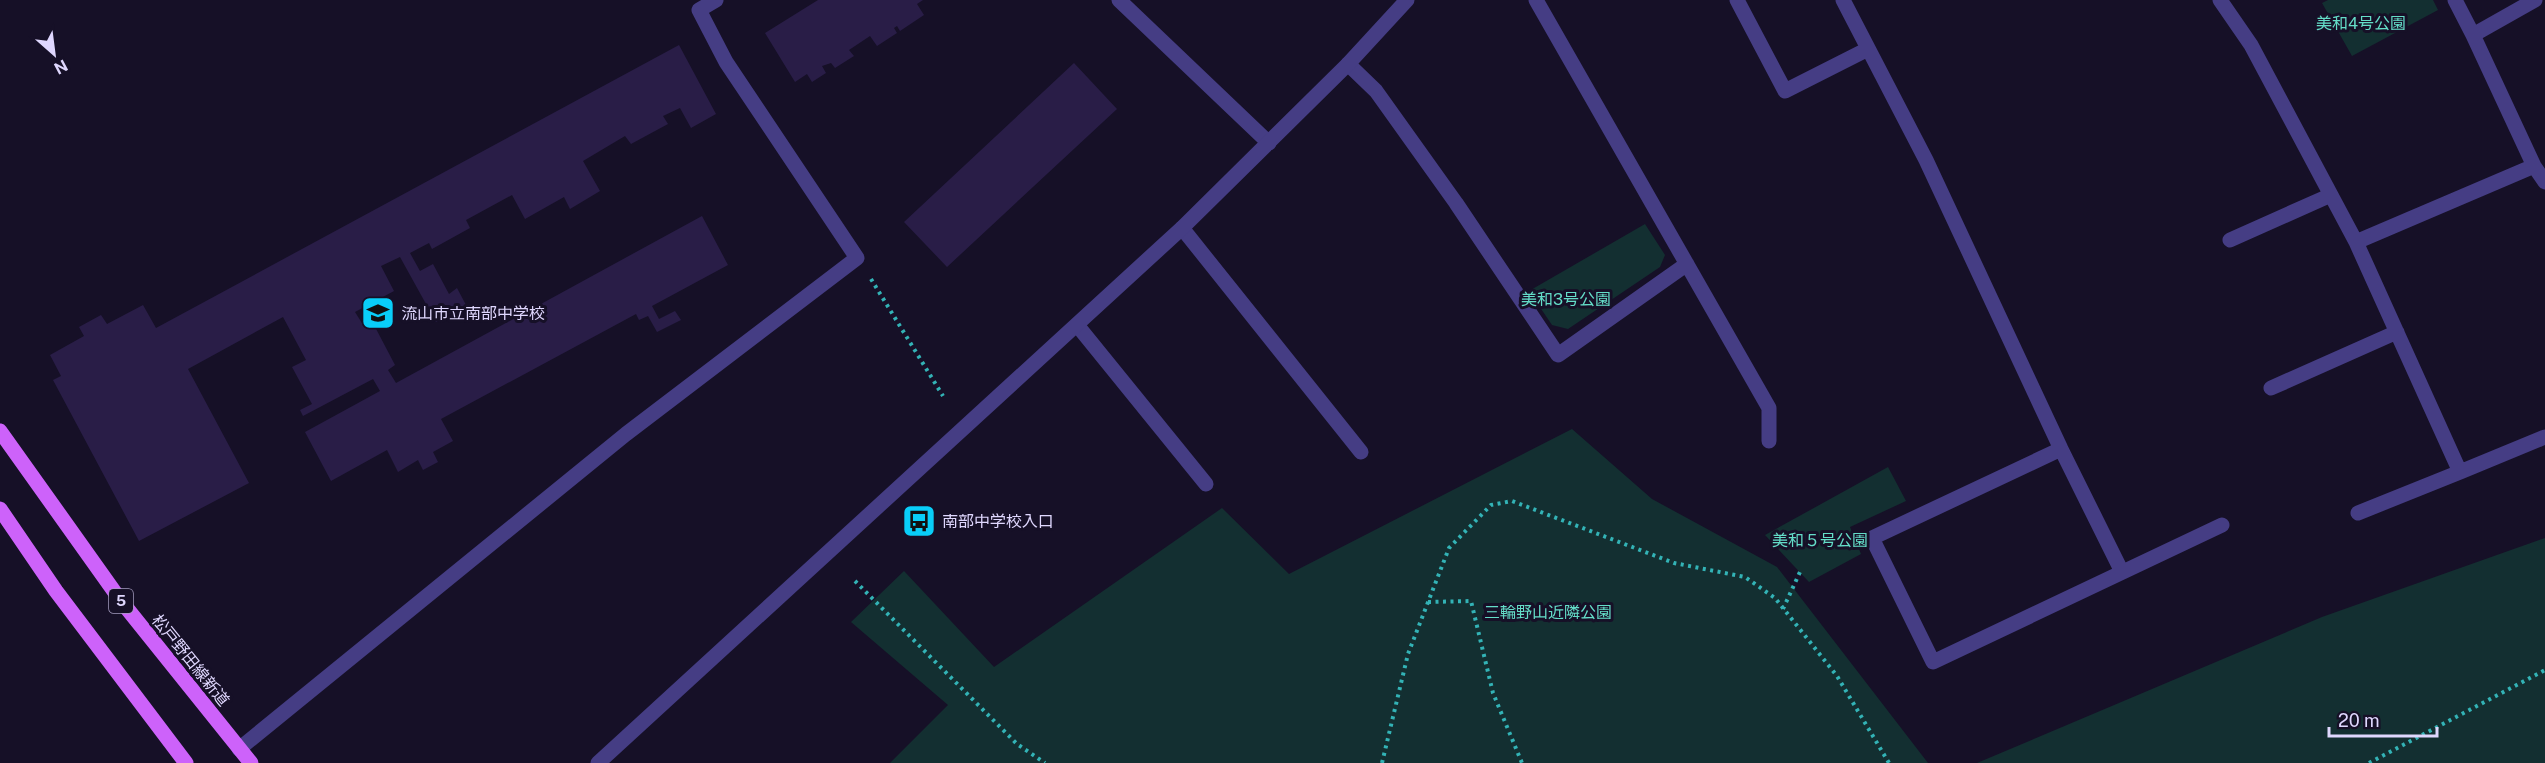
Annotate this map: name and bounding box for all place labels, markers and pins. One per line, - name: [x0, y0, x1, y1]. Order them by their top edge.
- school or university icon: 流山市立南部中学校: [360, 295, 396, 331]
- place label: 流山市立南部中学校: [401, 304, 545, 323]
- bus stop icon: 南部中学校入口: [901, 503, 937, 539]
- place label: 南部中学校入口: [942, 512, 1054, 531]

